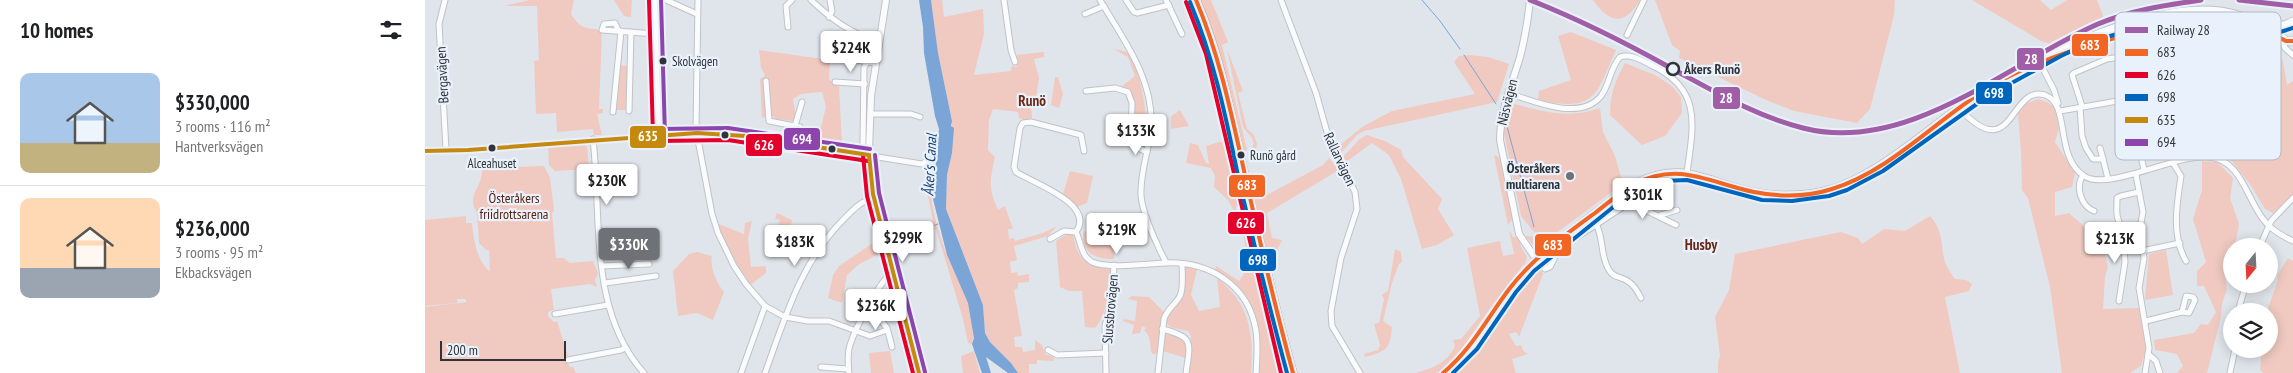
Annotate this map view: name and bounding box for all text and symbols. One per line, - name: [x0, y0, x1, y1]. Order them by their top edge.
- legend: [2115, 12, 2281, 160]
- icon: filters: [377, 16, 405, 44]
- text: 10 homes: [20, 17, 93, 44]
- text: Railway 28: [2157, 21, 2210, 39]
- pin: $224K: [816, 30, 886, 73]
- line badge: 683: [2071, 33, 2109, 57]
- text: 683: [2080, 36, 2100, 54]
- text: $224K: [832, 37, 870, 57]
- text: 683: [2157, 43, 2176, 61]
- street label: Bergavägen: [432, 46, 452, 104]
- line badge: 28: [2016, 47, 2045, 71]
- text: 28: [2024, 50, 2038, 68]
- place label: Skolvägen: [672, 53, 718, 70]
- marker: Skolvägen: [658, 56, 668, 66]
- place label: Åkers Runö: [1683, 60, 1740, 78]
- marker: Åkers Runö: [1666, 62, 1680, 76]
- text: 626: [2157, 66, 2176, 84]
- street label: Näsvägen: [1493, 77, 1521, 127]
- line badge: 698: [1975, 81, 2013, 105]
- text: 698: [1984, 84, 2004, 102]
- line badge: 28: [1712, 86, 1741, 110]
- text: 698: [2157, 88, 2176, 106]
- text: $330,000: [175, 89, 250, 116]
- text: 28: [1719, 89, 1733, 107]
- district label: Runö: [1018, 91, 1046, 110]
- icon: home: [60, 93, 120, 153]
- text: 635: [2157, 111, 2176, 129]
- pin: $133K: [1101, 114, 1171, 156]
- text: 3 rooms · 116 m²: [175, 116, 271, 136]
- text: $133K: [1117, 120, 1155, 140]
- line badge: 635: [629, 125, 667, 149]
- text: 635: [638, 127, 658, 145]
- line badge: 694: [783, 127, 821, 151]
- street label: Rallarvägen: [1320, 129, 1360, 189]
- unlabelled marker: [720, 130, 730, 140]
- text: 694: [792, 130, 812, 148]
- water label: Åker's Canal: [918, 132, 941, 196]
- line badge: 626: [745, 133, 783, 157]
- text: 694: [2157, 133, 2177, 151]
- text: Hantverksvägen: [175, 136, 263, 156]
- text: 626: [754, 136, 774, 154]
- marker: Alceahuset: [487, 143, 497, 153]
- unlabelled marker: [827, 144, 837, 154]
- place label: Runö gård: [1250, 147, 1296, 164]
- marker: Runö gård: [1236, 150, 1246, 160]
- place label: Alceahuset: [468, 155, 517, 172]
- place label: Österåkers multiarena: [1506, 159, 1560, 193]
- pin: $230K: [572, 164, 642, 206]
- text: $230K: [588, 170, 626, 190]
- marker: Österåkers multiarena: [1564, 170, 1576, 182]
- line badge: 683: [1228, 174, 1266, 198]
- text: 683: [1237, 176, 1257, 194]
- pin: $301K: [1608, 178, 1678, 220]
- text: $301K: [1624, 184, 1662, 204]
- park label: Österåkers friidrottsarena: [480, 189, 548, 223]
- line badge: 626: [1227, 211, 1265, 235]
- pin: $219K: [1082, 212, 1152, 255]
- text: 626: [1236, 214, 1256, 232]
- text: $236,000: [175, 215, 250, 242]
- icon: home: [60, 218, 120, 278]
- text: $219K: [1098, 219, 1136, 239]
- pin: $299K: [868, 220, 938, 263]
- pin: $213K: [2080, 222, 2150, 264]
- pin: $183K: [760, 224, 830, 267]
- text: $299K: [884, 227, 922, 247]
- pin: $330K: [594, 228, 664, 270]
- text: $213K: [2096, 228, 2134, 248]
- text: $183K: [776, 231, 814, 251]
- line badge: 683: [1534, 233, 1572, 257]
- text: $330K: [610, 234, 648, 254]
- district label: Husby: [1685, 235, 1718, 254]
- text: 683: [1543, 236, 1563, 254]
- north arrow: [2223, 238, 2277, 292]
- map controls: [2223, 238, 2278, 358]
- text: 3 rooms · 95 m²: [175, 242, 263, 262]
- line badge: 698: [1239, 248, 1277, 272]
- text: 698: [1248, 251, 1268, 269]
- text: Ekbacksvägen: [175, 262, 252, 282]
- street label: Slussbrovägen: [1098, 274, 1122, 344]
- pin: $236K: [841, 288, 911, 331]
- text: $236K: [857, 295, 895, 315]
- button: layers: [2223, 303, 2278, 358]
- scale bar: [440, 338, 566, 361]
- text: 200 m: [447, 341, 478, 359]

